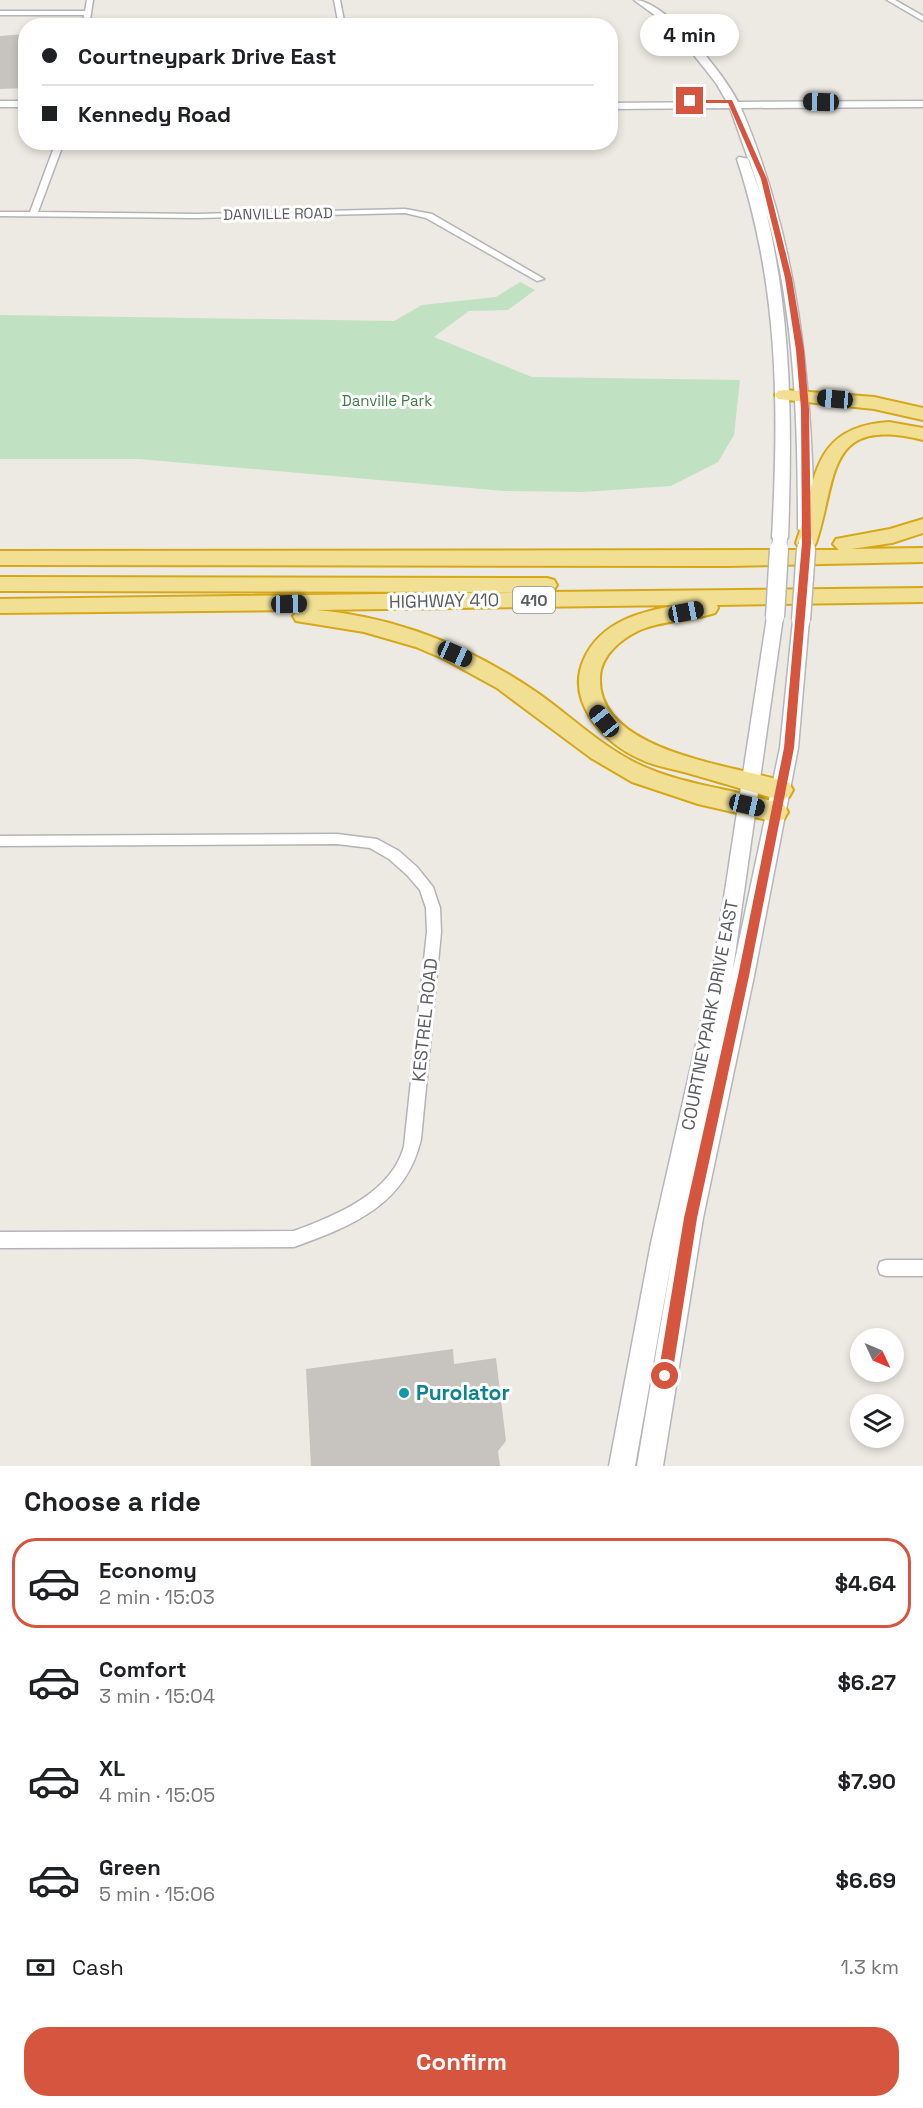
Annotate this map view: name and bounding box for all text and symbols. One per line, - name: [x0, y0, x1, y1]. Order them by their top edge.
- callout: 4 min: [640, 14, 740, 56]
- text: 4 min: [663, 22, 716, 48]
- text: Courtneypark Drive East: [78, 42, 337, 70]
- route end: [676, 87, 703, 114]
- car: [803, 93, 839, 111]
- text: Kennedy Road: [78, 100, 231, 128]
- street label: DANVILLE ROAD: [223, 203, 333, 224]
- car: [816, 388, 854, 410]
- park label: Danville Park: [342, 391, 432, 410]
- road number: 410: [513, 587, 555, 613]
- street label: HIGHWAY 410: [389, 588, 499, 613]
- car: [271, 595, 307, 613]
- car: [667, 600, 705, 624]
- car: [435, 638, 475, 670]
- car: [586, 701, 622, 741]
- car: [727, 792, 767, 818]
- street label: COURTNEYPARK DRIVE EAST: [676, 897, 743, 1132]
- street label: KESTREL ROAD: [407, 957, 442, 1083]
- north arrow: [850, 1328, 904, 1382]
- map controls: [850, 1328, 904, 1448]
- route start: [651, 1362, 678, 1389]
- place label: Purolator: [416, 1379, 510, 1406]
- marker: Purolator: [397, 1386, 411, 1400]
- button: layers: [850, 1394, 904, 1448]
- text: Choose a ride: [24, 1484, 201, 1519]
- icon: car: [27, 1556, 81, 1610]
- text: Economy: [99, 1556, 197, 1584]
- text: $4.64: [835, 1569, 896, 1597]
- text: 2 min · 15:03: [99, 1584, 215, 1610]
- icon: car: [27, 1655, 81, 1709]
- text: Comfort: [99, 1655, 187, 1683]
- text: $6.27: [838, 1668, 896, 1696]
- text: 3 min · 15:04: [99, 1683, 215, 1709]
- icon: car: [27, 1754, 81, 1808]
- text: XL: [99, 1754, 125, 1782]
- text: $7.90: [838, 1767, 896, 1795]
- text: 4 min · 15:05: [99, 1782, 215, 1808]
- icon: car: [27, 1853, 81, 1907]
- text: Green: [99, 1853, 161, 1881]
- text: $6.69: [836, 1866, 896, 1894]
- text: 5 min · 15:06: [99, 1881, 215, 1907]
- icon: cash: [24, 1951, 57, 1984]
- text: Cash: [72, 1953, 124, 1981]
- text: 1.3 km: [840, 1954, 899, 1980]
- button: Confirm: [24, 2027, 899, 2096]

